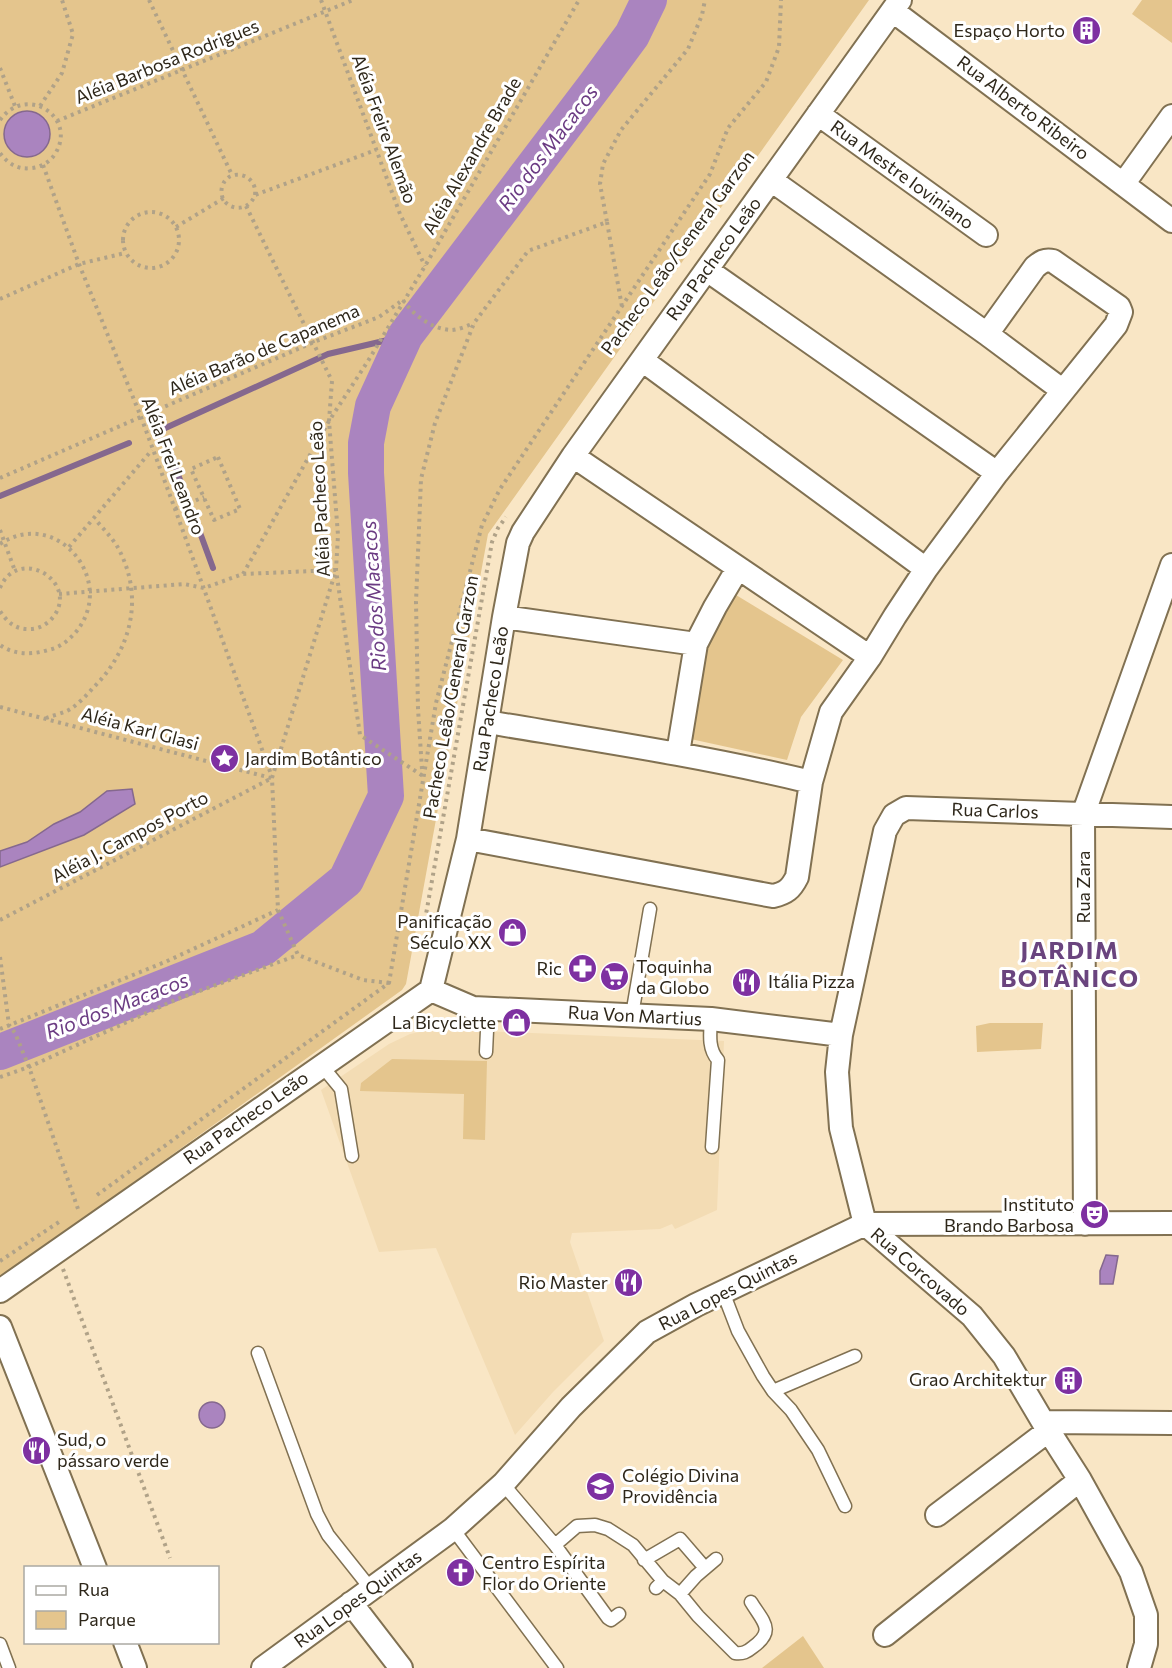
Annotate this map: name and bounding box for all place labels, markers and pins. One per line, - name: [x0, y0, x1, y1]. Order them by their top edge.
- building icon: Espaço Horto: [1070, 15, 1102, 47]
- place label: Espaço Horto: [954, 19, 1065, 41]
- place icon: Jardim Botântico: [208, 743, 240, 775]
- place label: Jardim Botântico: [245, 747, 382, 769]
- place label: Panificação Século XX: [397, 910, 492, 953]
- shop icon: Panificação Século XX: [497, 916, 529, 948]
- pharmacy icon: Ric: [567, 953, 599, 985]
- place label: Toquinha da Globo: [636, 955, 712, 998]
- place label: Ric: [536, 957, 562, 979]
- supermarket icon: Toquinha da Globo: [599, 961, 631, 993]
- restaurant icon: Itália Pizza: [731, 966, 763, 998]
- place label: Itália Pizza: [768, 970, 855, 992]
- shop icon: La Bicyclette: [501, 1007, 533, 1039]
- place label: La Bicyclette: [392, 1011, 496, 1033]
- place label: Instituto Brando Barbosa: [944, 1193, 1074, 1236]
- theatre icon: Instituto Brando Barbosa: [1079, 1199, 1111, 1231]
- restaurant icon: Rio Master: [613, 1267, 645, 1299]
- place label: Rio Master: [519, 1271, 608, 1293]
- building icon: Grao Architektur: [1052, 1364, 1084, 1396]
- place label: Grao Architektur: [909, 1368, 1047, 1390]
- place label: Sud, o pássaro verde: [57, 1428, 169, 1471]
- restaurant icon: Sud, o pássaro verde: [20, 1434, 52, 1466]
- place label: Colégio Divina Providência: [622, 1464, 739, 1507]
- school or university icon: Colégio Divina Providência: [585, 1470, 617, 1502]
- place label: Centro Espírita Flor do Oriente: [482, 1551, 606, 1594]
- church icon: Centro Espírita Flor do Oriente: [445, 1557, 477, 1589]

